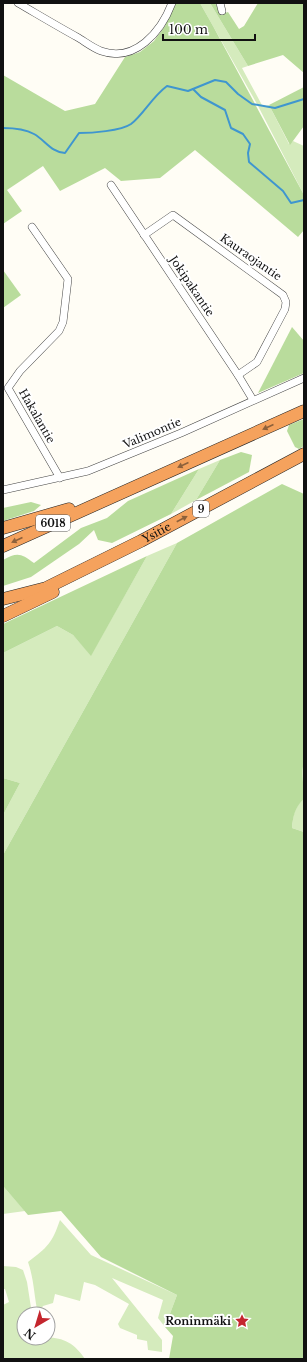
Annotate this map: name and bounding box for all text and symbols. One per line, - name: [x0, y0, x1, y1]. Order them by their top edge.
- scale bar: [163, 16, 255, 42]
- text: 100 m: [169, 22, 208, 37]
- street label: Kauraojantie: [218, 231, 284, 283]
- street label: Jokipakantie: [166, 251, 217, 319]
- street label: Hakalantie: [16, 386, 58, 446]
- street label: Valimontie: [120, 414, 183, 452]
- one-way arrow: [263, 424, 274, 430]
- one-way arrow: [178, 462, 189, 468]
- road number: 9: [193, 501, 209, 517]
- road number: 6018: [36, 515, 70, 531]
- one-way arrow: [176, 515, 187, 522]
- street label: Ysitie: [139, 519, 173, 546]
- one-way arrow: [11, 537, 22, 543]
- north arrow: [16, 1306, 56, 1346]
- place icon: Roninmäki: [234, 1313, 250, 1329]
- place label: Roninmäki: [165, 1314, 231, 1328]
- text: N: [21, 1325, 38, 1343]

